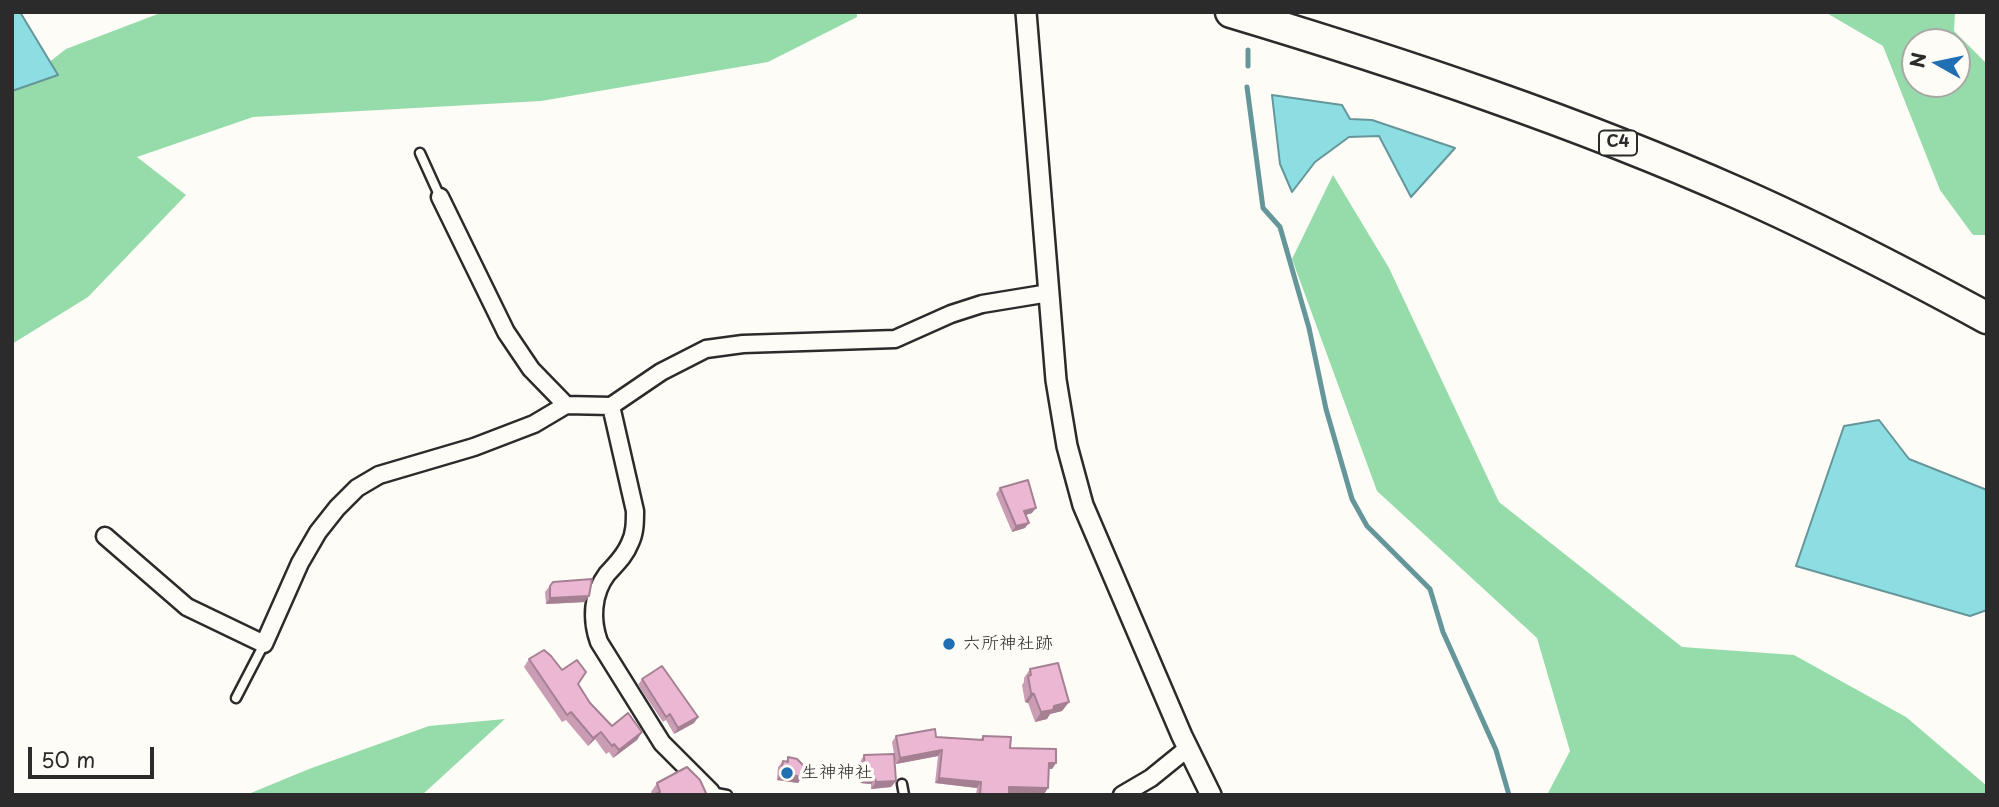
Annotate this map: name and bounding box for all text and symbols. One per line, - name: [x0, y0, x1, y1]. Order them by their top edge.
- north arrow: [1901, 28, 1971, 98]
- text: N: [1902, 50, 1932, 70]
- road number: C4: [1599, 130, 1637, 155]
- place label: 六所神社跡: [963, 633, 1053, 655]
- marker: 六所神社跡: [941, 636, 957, 652]
- scale bar: [32, 734, 158, 778]
- text: 50 m: [41, 743, 95, 775]
- place label: 生神神社: [801, 762, 873, 784]
- marker: 生神神社: [779, 765, 795, 781]

